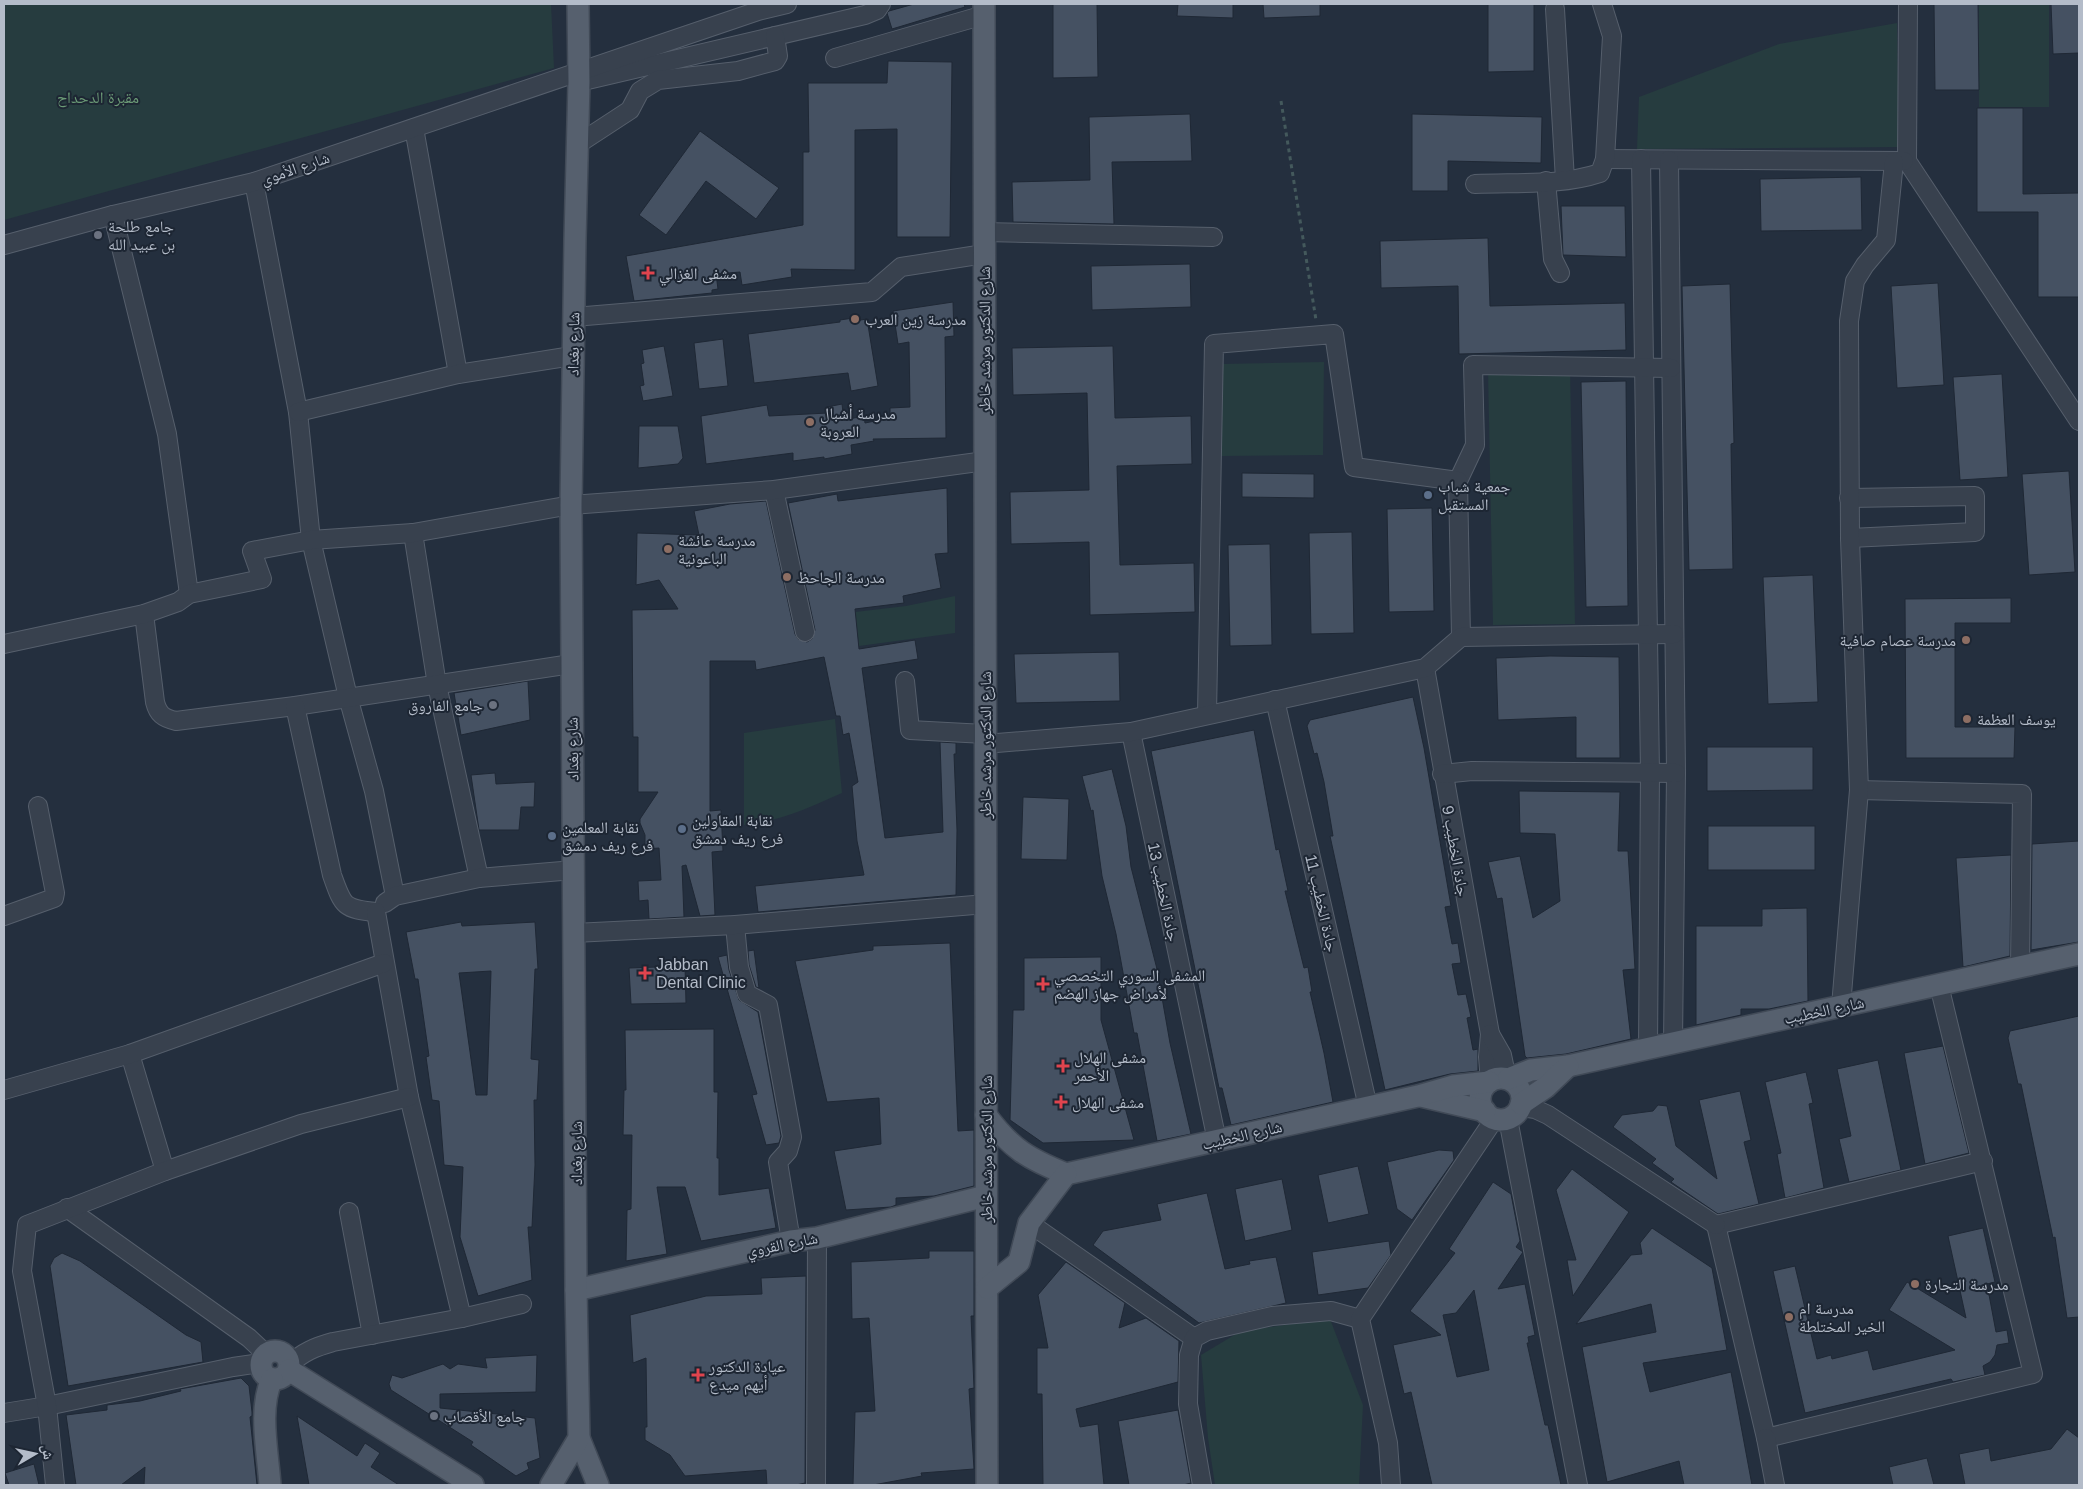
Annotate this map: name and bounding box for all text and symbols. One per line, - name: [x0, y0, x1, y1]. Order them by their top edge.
- park label: مقبرة الدحداح: [57, 89, 139, 108]
- street label: شارع الأموي: [259, 149, 333, 192]
- place label: جامع طلحة بن عبيد الله: [108, 218, 175, 255]
- marker: جامع طلحة بن عبيد الله: [92, 229, 104, 241]
- place label: مشفى الغزالي: [659, 265, 737, 286]
- marker: مشفى الغزالي: [641, 266, 655, 280]
- street label: شارع الدكتور مرشد خاطر: [976, 266, 995, 415]
- place label: مدرسة زين العرب: [865, 311, 966, 330]
- street label: شارع بغداد: [564, 312, 585, 376]
- marker: مدرسة زين العرب: [849, 313, 861, 325]
- place label: مدرسة أشبال العروبة: [820, 404, 896, 441]
- marker: مدرسة أشبال العروبة: [804, 416, 816, 428]
- place label: جمعية شباب المستقبل: [1438, 478, 1510, 515]
- marker: جمعية شباب المستقبل: [1422, 489, 1434, 501]
- place label: مدرسة عائشة الباعونية: [678, 532, 756, 568]
- marker: مدرسة عائشة الباعونية: [662, 543, 674, 555]
- place label: مدرسة الجاحظ: [797, 569, 885, 587]
- marker: مدرسة الجاحظ: [781, 571, 793, 583]
- place label: مدرسة عصام صافية: [1840, 632, 1956, 651]
- marker: مدرسة عصام صافية: [1960, 634, 1972, 646]
- street label: شارع الدكتور مرشد خاطر: [977, 671, 996, 820]
- place label: جامع الفاروق: [408, 697, 483, 716]
- marker: جامع الفاروق: [487, 699, 499, 711]
- place label: يوسف العظمة: [1977, 711, 2056, 729]
- marker: يوسف العظمة: [1961, 713, 1973, 725]
- street label: شارع بغداد: [563, 717, 584, 781]
- street label: جادة الخطيب 9: [1439, 804, 1472, 898]
- place label: نقابة المقاولين فرع ريف دمشق: [692, 812, 783, 849]
- place label: نقابة المعلمين فرع ريف دمشق: [562, 819, 653, 856]
- marker: نقابة المقاولين فرع ريف دمشق: [676, 823, 688, 835]
- marker: نقابة المعلمين فرع ريف دمشق: [546, 830, 558, 842]
- street label: جادة الخطيب 13: [1144, 841, 1182, 943]
- street label: جادة الخطيب 11: [1302, 853, 1341, 954]
- place label: Jabban Dental Clinic: [656, 956, 746, 991]
- marker: Jabban Dental Clinic: [638, 966, 652, 980]
- place label: المشفى السوري التخصصي لأمراض جهاز الهضم: [1054, 967, 1205, 1004]
- marker: المشفى السوري التخصصي لأمراض جهاز الهضم: [1036, 977, 1050, 991]
- street label: شارع الخطيب: [1782, 994, 1866, 1029]
- place label: مشفى الهلال الأحمر: [1073, 1049, 1146, 1085]
- marker: مشفى الهلال الأحمر: [1056, 1059, 1070, 1073]
- street label: شارع الدكتور مرشد خاطر: [978, 1075, 997, 1224]
- place label: مشفى الهلال: [1072, 1094, 1144, 1113]
- marker: مشفى الهلال: [1054, 1095, 1068, 1109]
- street label: شارع الخطيب: [1200, 1118, 1284, 1155]
- street label: شارع بغداد: [568, 1121, 587, 1185]
- street label: شارع القروي: [745, 1229, 820, 1264]
- place label: مدرسة التجارة: [1925, 1276, 2009, 1294]
- marker: مدرسة التجارة: [1909, 1278, 1921, 1290]
- place label: مدرسة ام الخير المختلطة: [1799, 1300, 1885, 1336]
- marker: مدرسة ام الخير المختلطة: [1783, 1311, 1795, 1323]
- place label: عيادة الدكتور أيهم ميدع: [708, 1358, 785, 1395]
- marker: عيادة الدكتور أيهم ميدع: [691, 1368, 705, 1382]
- place label: جامع الأقصاب: [444, 1408, 525, 1427]
- marker: جامع الأقصاب: [428, 1410, 440, 1422]
- north arrow: [10, 1429, 60, 1479]
- text: ش: [38, 1443, 57, 1461]

